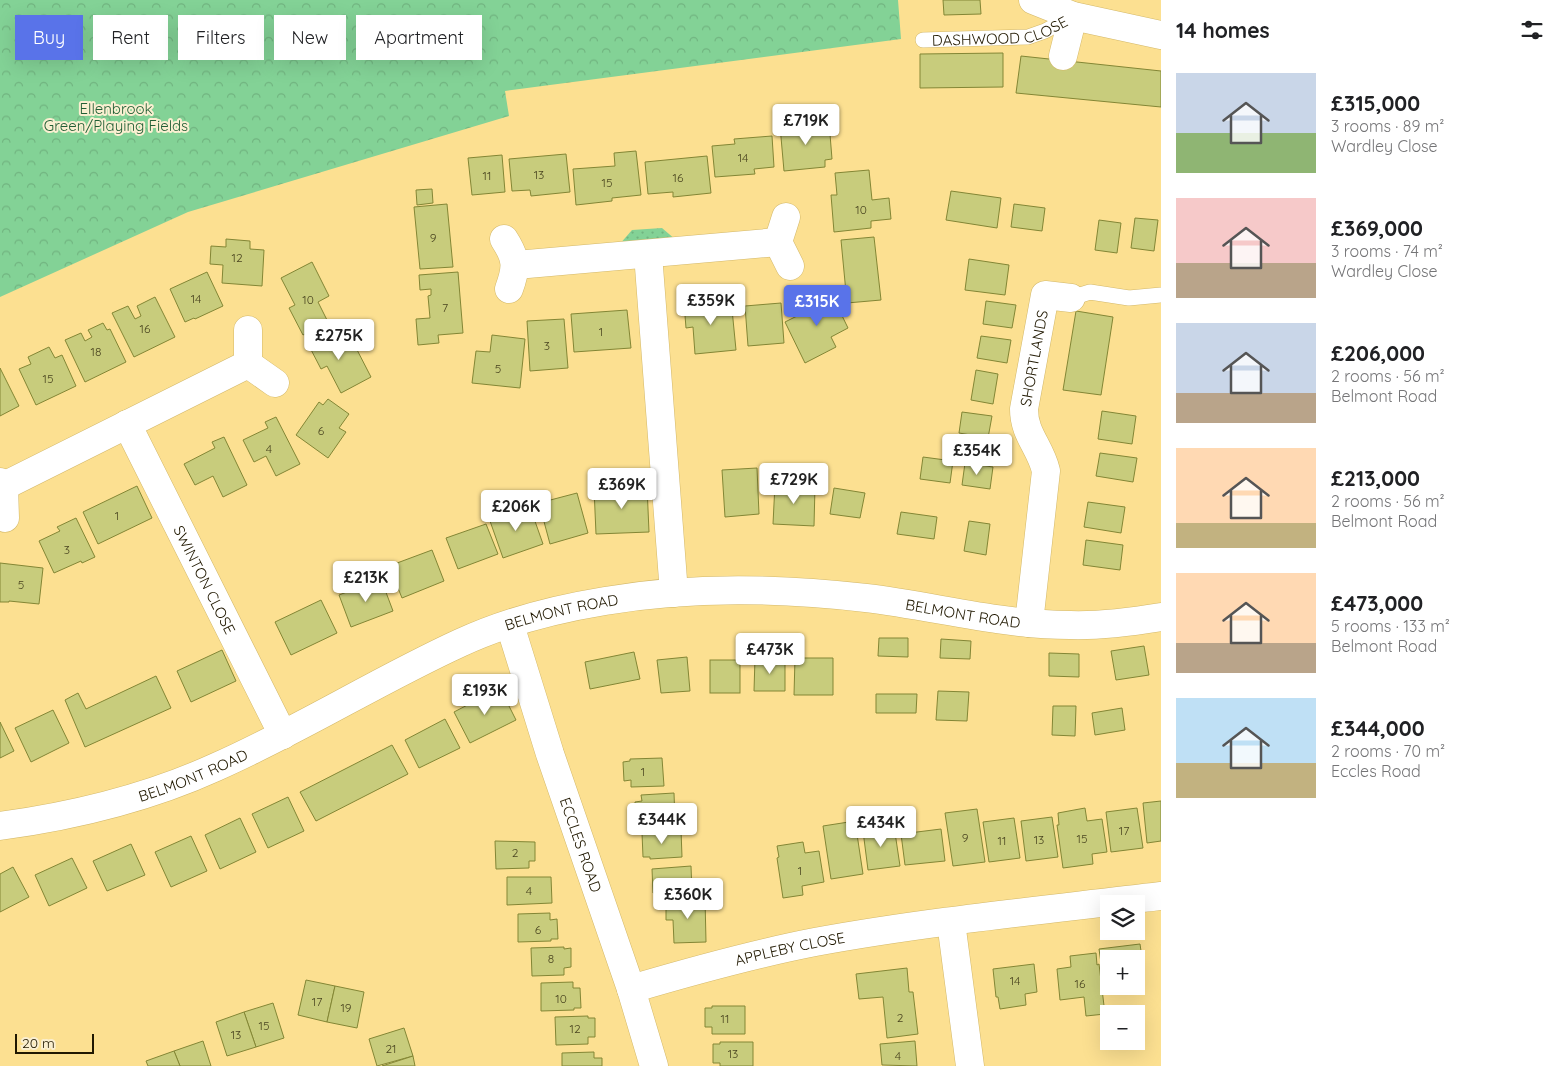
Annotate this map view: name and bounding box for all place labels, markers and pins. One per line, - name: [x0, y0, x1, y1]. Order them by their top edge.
- pin: £719K: [771, 104, 841, 146]
- pin: £359K: [676, 284, 746, 326]
- pin: £315K: [782, 284, 852, 327]
- pin: £275K: [304, 318, 374, 361]
- pin: £354K: [942, 434, 1012, 476]
- pin: £729K: [759, 462, 829, 505]
- pin: £369K: [587, 468, 657, 510]
- pin: £206K: [481, 490, 551, 532]
- pin: £213K: [331, 560, 401, 603]
- pin: £473K: [735, 632, 805, 675]
- pin: £193K: [450, 674, 520, 716]
- pin: £344K: [627, 802, 697, 845]
- pin: £434K: [846, 806, 916, 848]
- pin: £360K: [653, 878, 723, 920]

